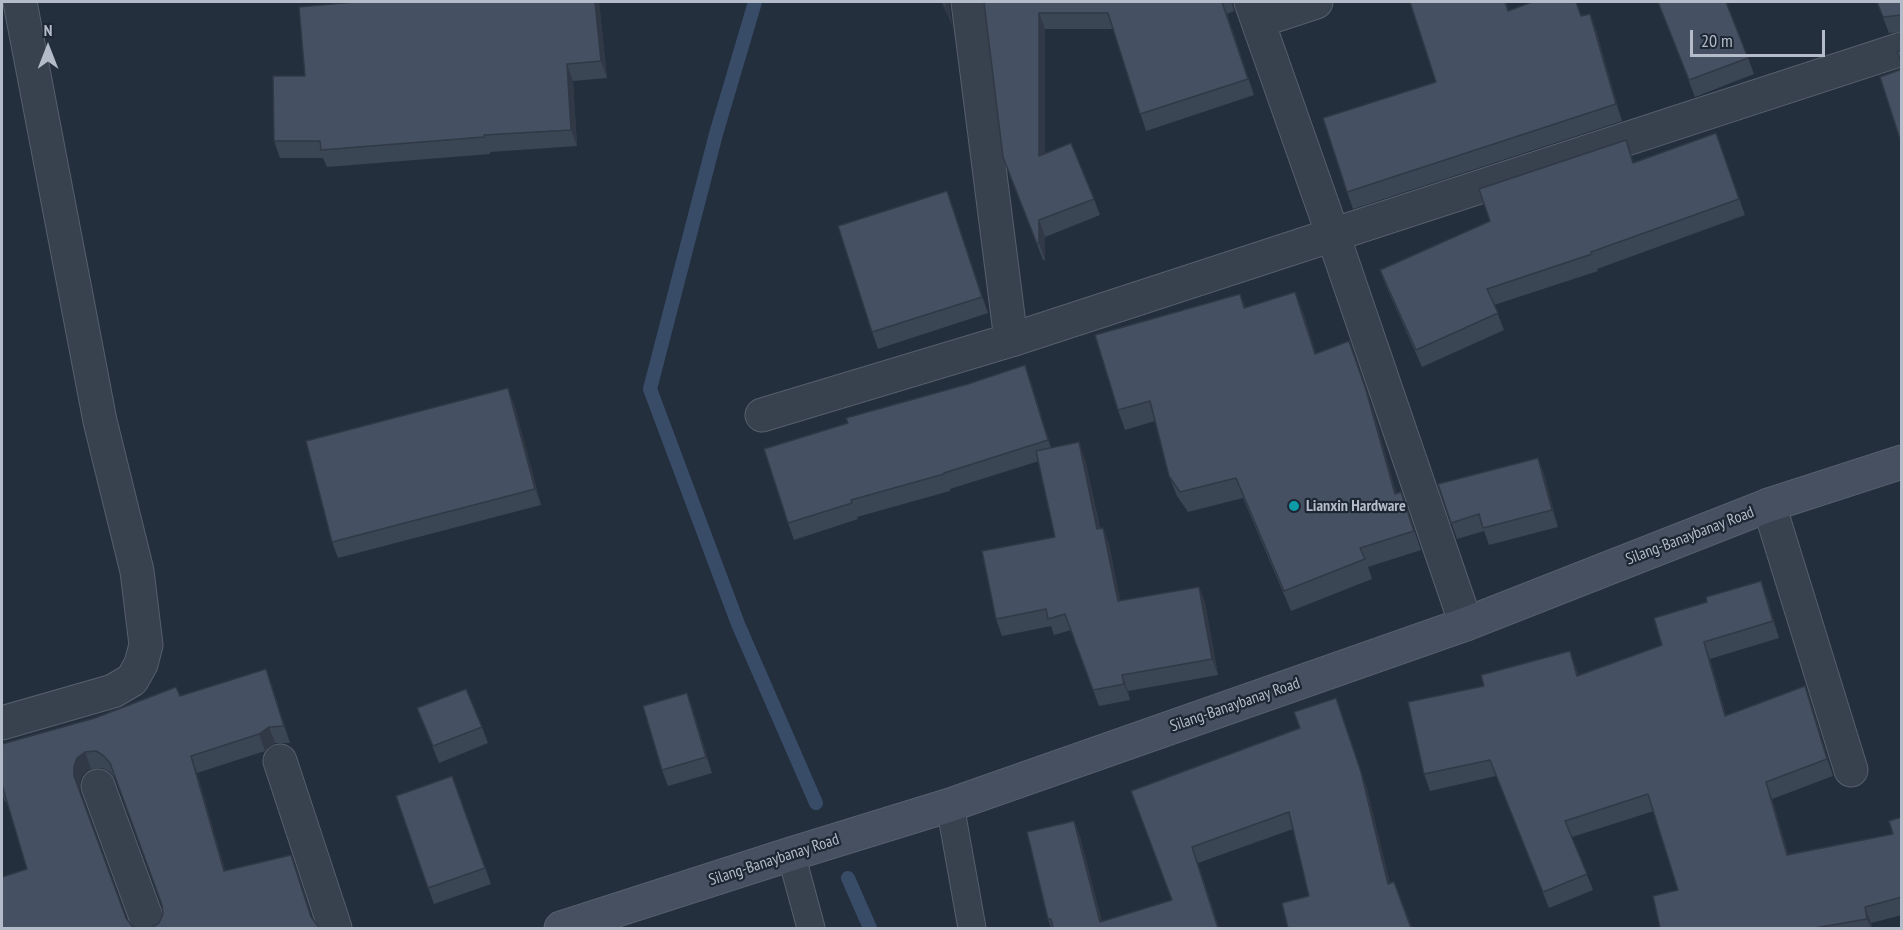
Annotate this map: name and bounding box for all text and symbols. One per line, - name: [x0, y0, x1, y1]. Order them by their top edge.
- north arrow: [18, 18, 78, 78]
- scale bar: [1693, 18, 1828, 56]
- text: N: [44, 20, 52, 40]
- text: 20 m: [1701, 29, 1733, 52]
- place label: Lianxin Hardware: [1306, 496, 1406, 516]
- marker: Lianxin Hardware: [1287, 499, 1301, 513]
- street label: Silang-Banaybanay Road: [1623, 503, 1757, 569]
- street label: Silang-Banaybanay Road: [1168, 674, 1302, 736]
- street label: Silang-Banaybanay Road: [706, 830, 842, 890]

